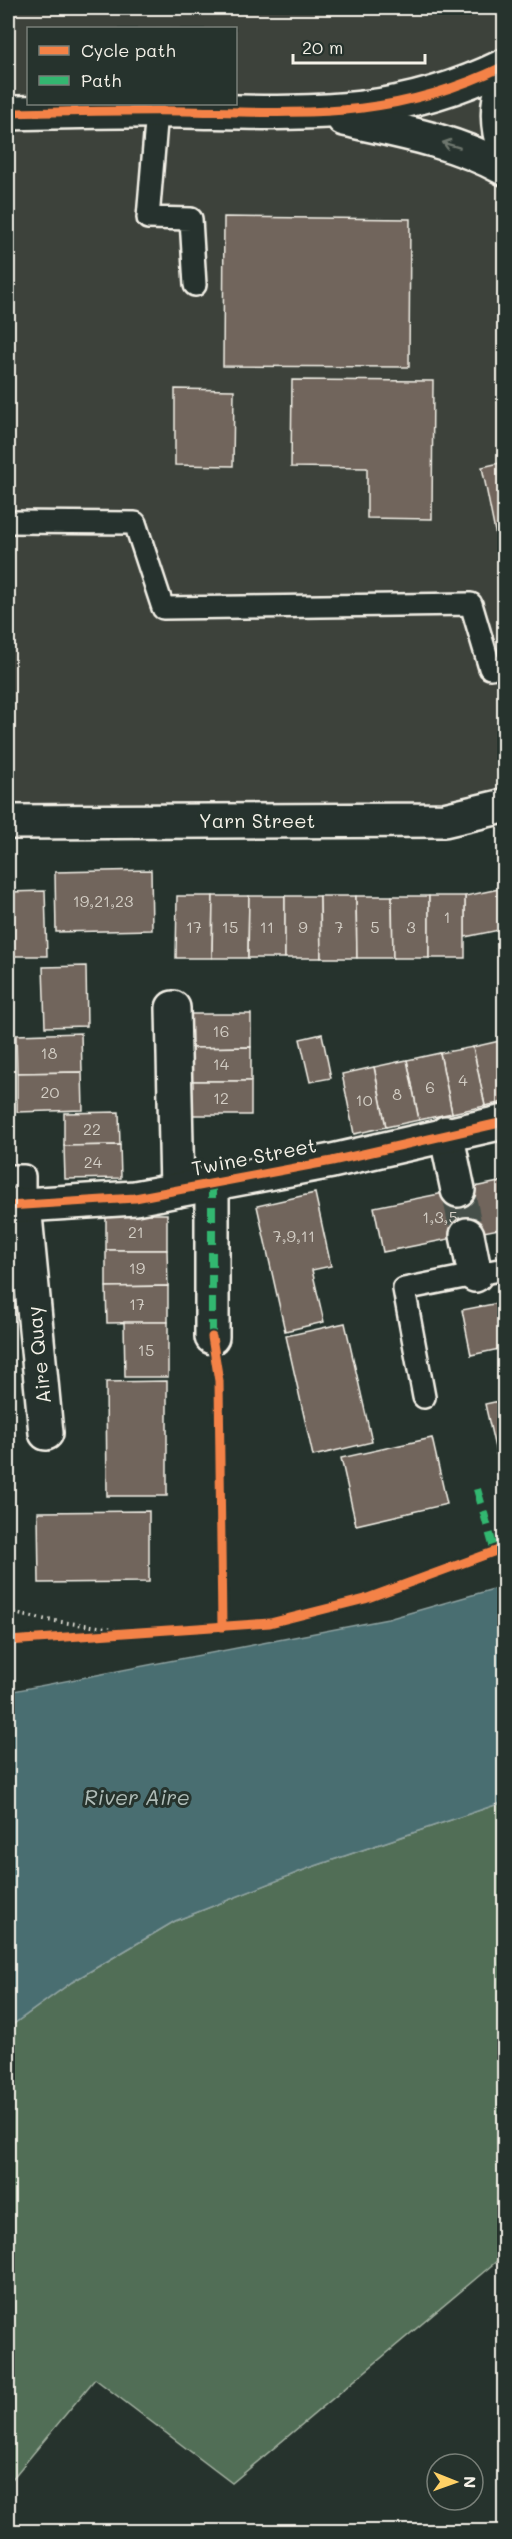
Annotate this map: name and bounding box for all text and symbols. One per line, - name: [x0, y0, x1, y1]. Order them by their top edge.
- legend: [27, 27, 237, 105]
- scale bar: [293, 27, 425, 65]
- text: 20 m: [302, 35, 343, 59]
- text: Cycle path: [81, 38, 176, 62]
- text: Path: [81, 68, 121, 92]
- one-way arrow: [442, 139, 461, 150]
- street label: Yarn Street: [199, 807, 315, 833]
- house number: 19,21,23: [73, 890, 133, 911]
- house number: 1: [443, 906, 451, 927]
- house number: 17: [186, 916, 202, 937]
- house number: 15: [222, 916, 238, 937]
- house number: 11: [260, 916, 274, 937]
- house number: 9: [298, 916, 308, 937]
- house number: 7: [335, 916, 344, 937]
- house number: 5: [370, 916, 380, 937]
- house number: 3: [406, 916, 416, 937]
- house number: 16: [213, 1020, 229, 1041]
- house number: 18: [41, 1042, 58, 1063]
- house number: 14: [213, 1053, 230, 1074]
- house number: 4: [458, 1069, 468, 1090]
- house number: 6: [425, 1076, 435, 1097]
- house number: 20: [41, 1081, 60, 1102]
- house number: 8: [392, 1083, 402, 1104]
- house number: 12: [213, 1087, 229, 1108]
- house number: 10: [355, 1089, 373, 1110]
- house number: 22: [83, 1118, 101, 1139]
- street label: Twine Street: [189, 1131, 318, 1181]
- house number: 24: [84, 1151, 103, 1172]
- house number: 1,3,5: [422, 1206, 458, 1227]
- house number: 21: [128, 1221, 144, 1242]
- house number: 7,9,11: [273, 1225, 315, 1246]
- house number: 19: [129, 1257, 145, 1278]
- house number: 17: [129, 1293, 145, 1314]
- street label: Aire Quay: [20, 1305, 56, 1405]
- house number: 15: [138, 1339, 154, 1360]
- water label: River Aire: [84, 1783, 190, 1810]
- north arrow: [425, 2452, 485, 2512]
- text: N: [460, 2476, 481, 2489]

